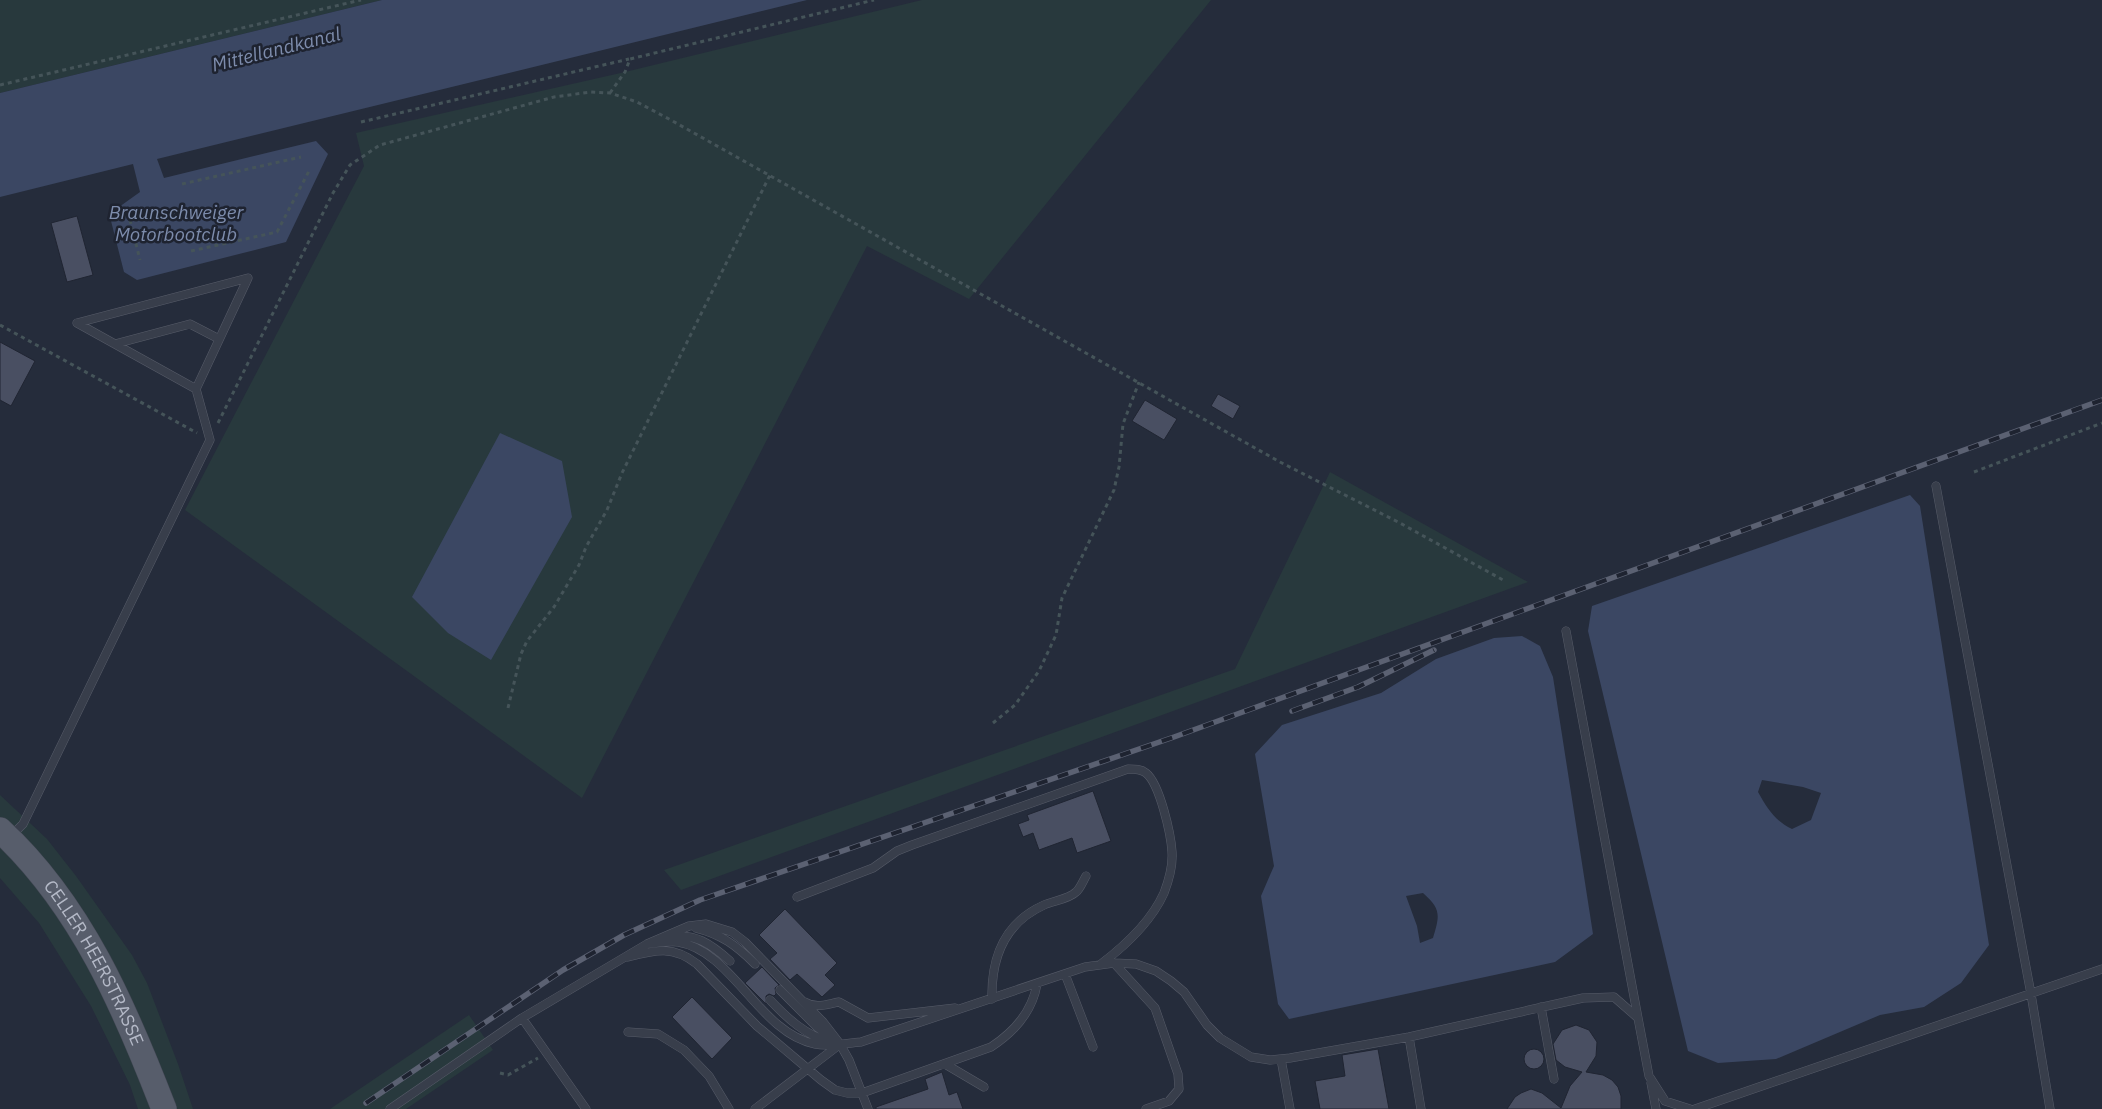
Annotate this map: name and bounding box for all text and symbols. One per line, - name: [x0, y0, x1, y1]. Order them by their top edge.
- water label: Mittellandkanal: [209, 21, 343, 77]
- water label: Braunschweiger Motorbootclub: [109, 200, 244, 246]
- street label: CELLER HEERSTRASSE: [39, 875, 149, 1049]

